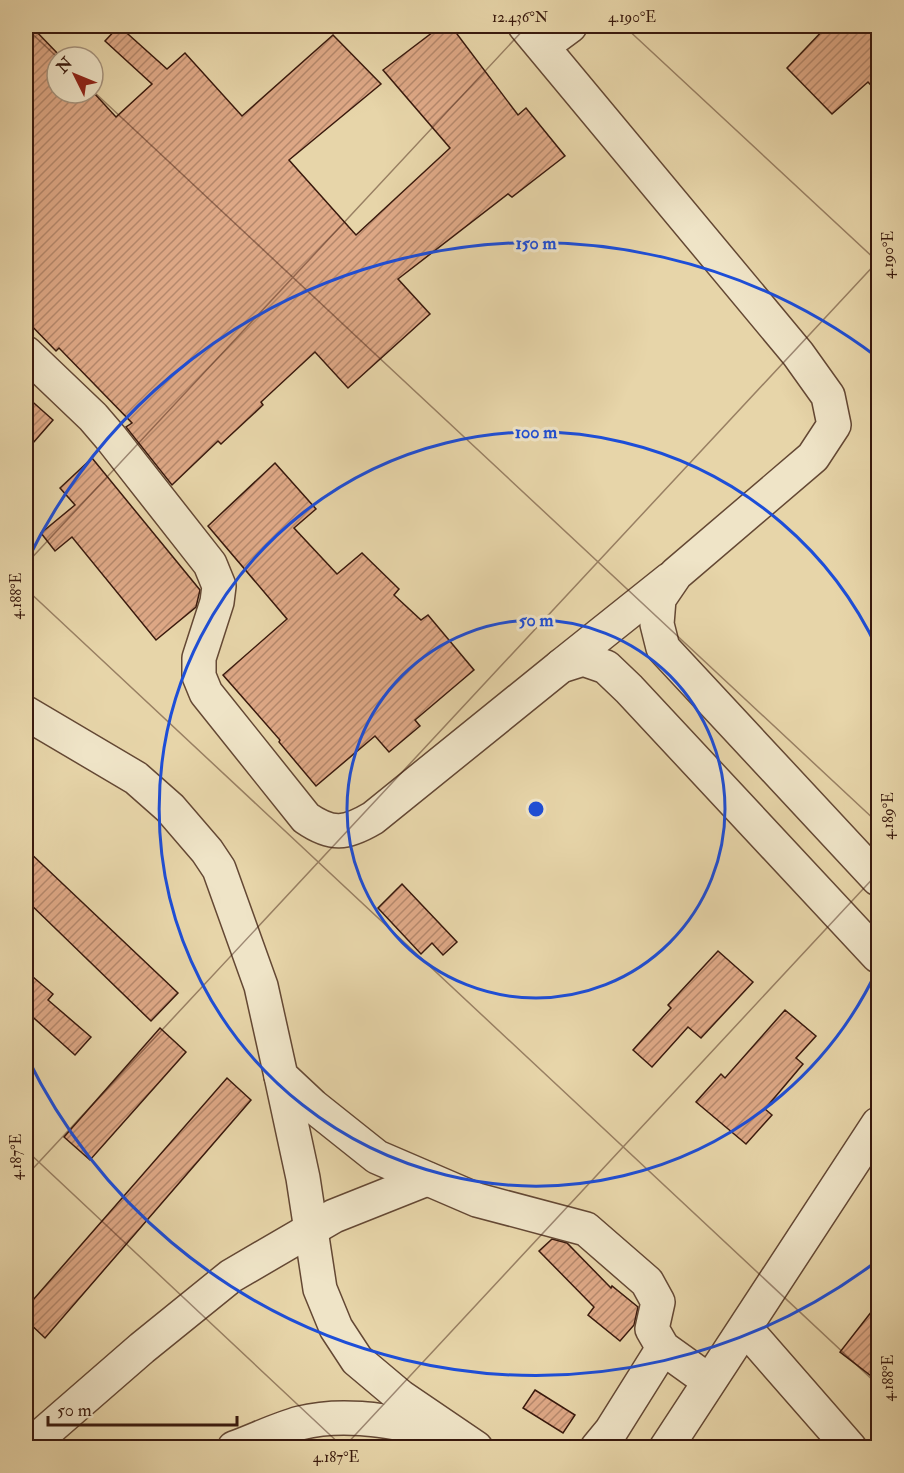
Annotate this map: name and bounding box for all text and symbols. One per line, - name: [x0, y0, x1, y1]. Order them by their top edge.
- text: 12.436°N: [492, 8, 549, 27]
- text: 4.190°E: [608, 8, 656, 27]
- north arrow: [45, 45, 105, 105]
- text: N: [52, 53, 77, 78]
- text: 4.190°E: [879, 231, 898, 279]
- text: 150 m: [515, 232, 558, 255]
- text: 100 m: [515, 421, 558, 444]
- text: 4.188°E: [7, 572, 26, 619]
- text: 50 m: [519, 609, 554, 632]
- text: 4.189°E: [879, 792, 898, 840]
- centre of rings: [526, 799, 546, 819]
- text: 4.187°E: [7, 1133, 26, 1180]
- text: 4.188°E: [879, 1354, 898, 1401]
- scale bar: [48, 1389, 237, 1427]
- text: 50 m: [57, 1399, 92, 1422]
- text: 4.187°E: [313, 1448, 360, 1467]

